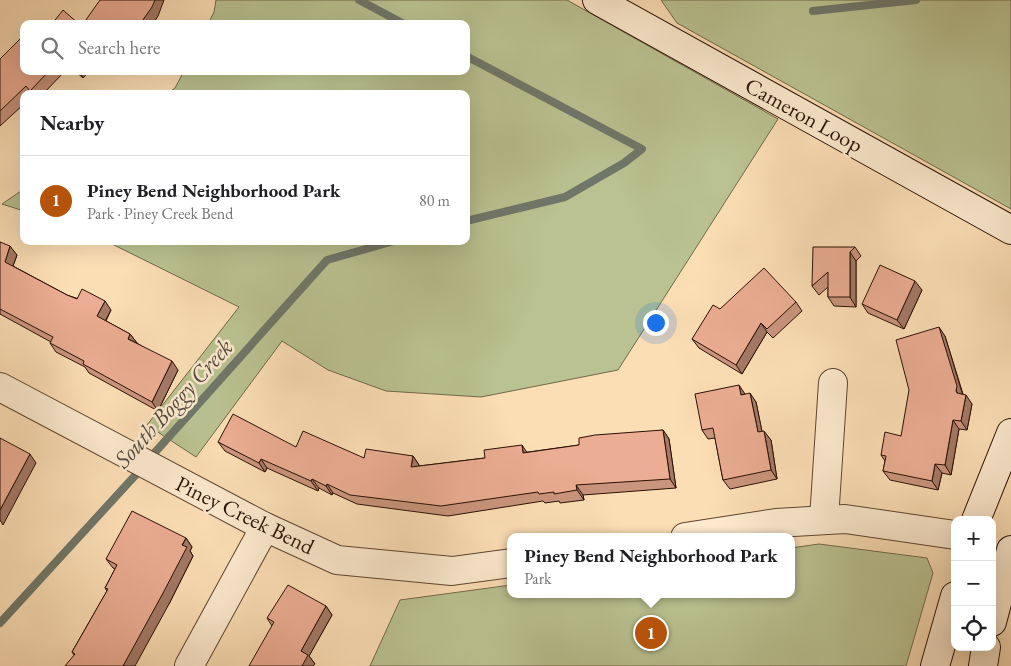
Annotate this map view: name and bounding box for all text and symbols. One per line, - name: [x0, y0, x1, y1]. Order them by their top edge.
- search box: [20, 20, 470, 75]
- icon: search: [38, 34, 66, 62]
- text: Search here: [78, 35, 160, 60]
- street label: Cameron Loop: [740, 71, 868, 159]
- text: Nearby: [40, 109, 104, 136]
- text: Piney Bend Neighborhood Park: [87, 178, 340, 203]
- text: 1: [52, 190, 60, 211]
- text: 80 m: [419, 190, 450, 211]
- text: Park · Piney Creek Bend: [87, 203, 233, 224]
- your location: [643, 310, 669, 336]
- water label: South Boggy Creek: [106, 332, 239, 475]
- street label: Piney Creek Bend: [171, 469, 320, 561]
- map controls: [951, 516, 996, 651]
- button: +: [951, 516, 996, 561]
- popup: [507, 533, 795, 598]
- text: Piney Bend Neighborhood Park: [524, 543, 778, 568]
- button: −: [951, 561, 996, 606]
- text: Park: [524, 568, 552, 589]
- button: locate: [951, 606, 996, 651]
- pin: 1: [635, 614, 667, 652]

